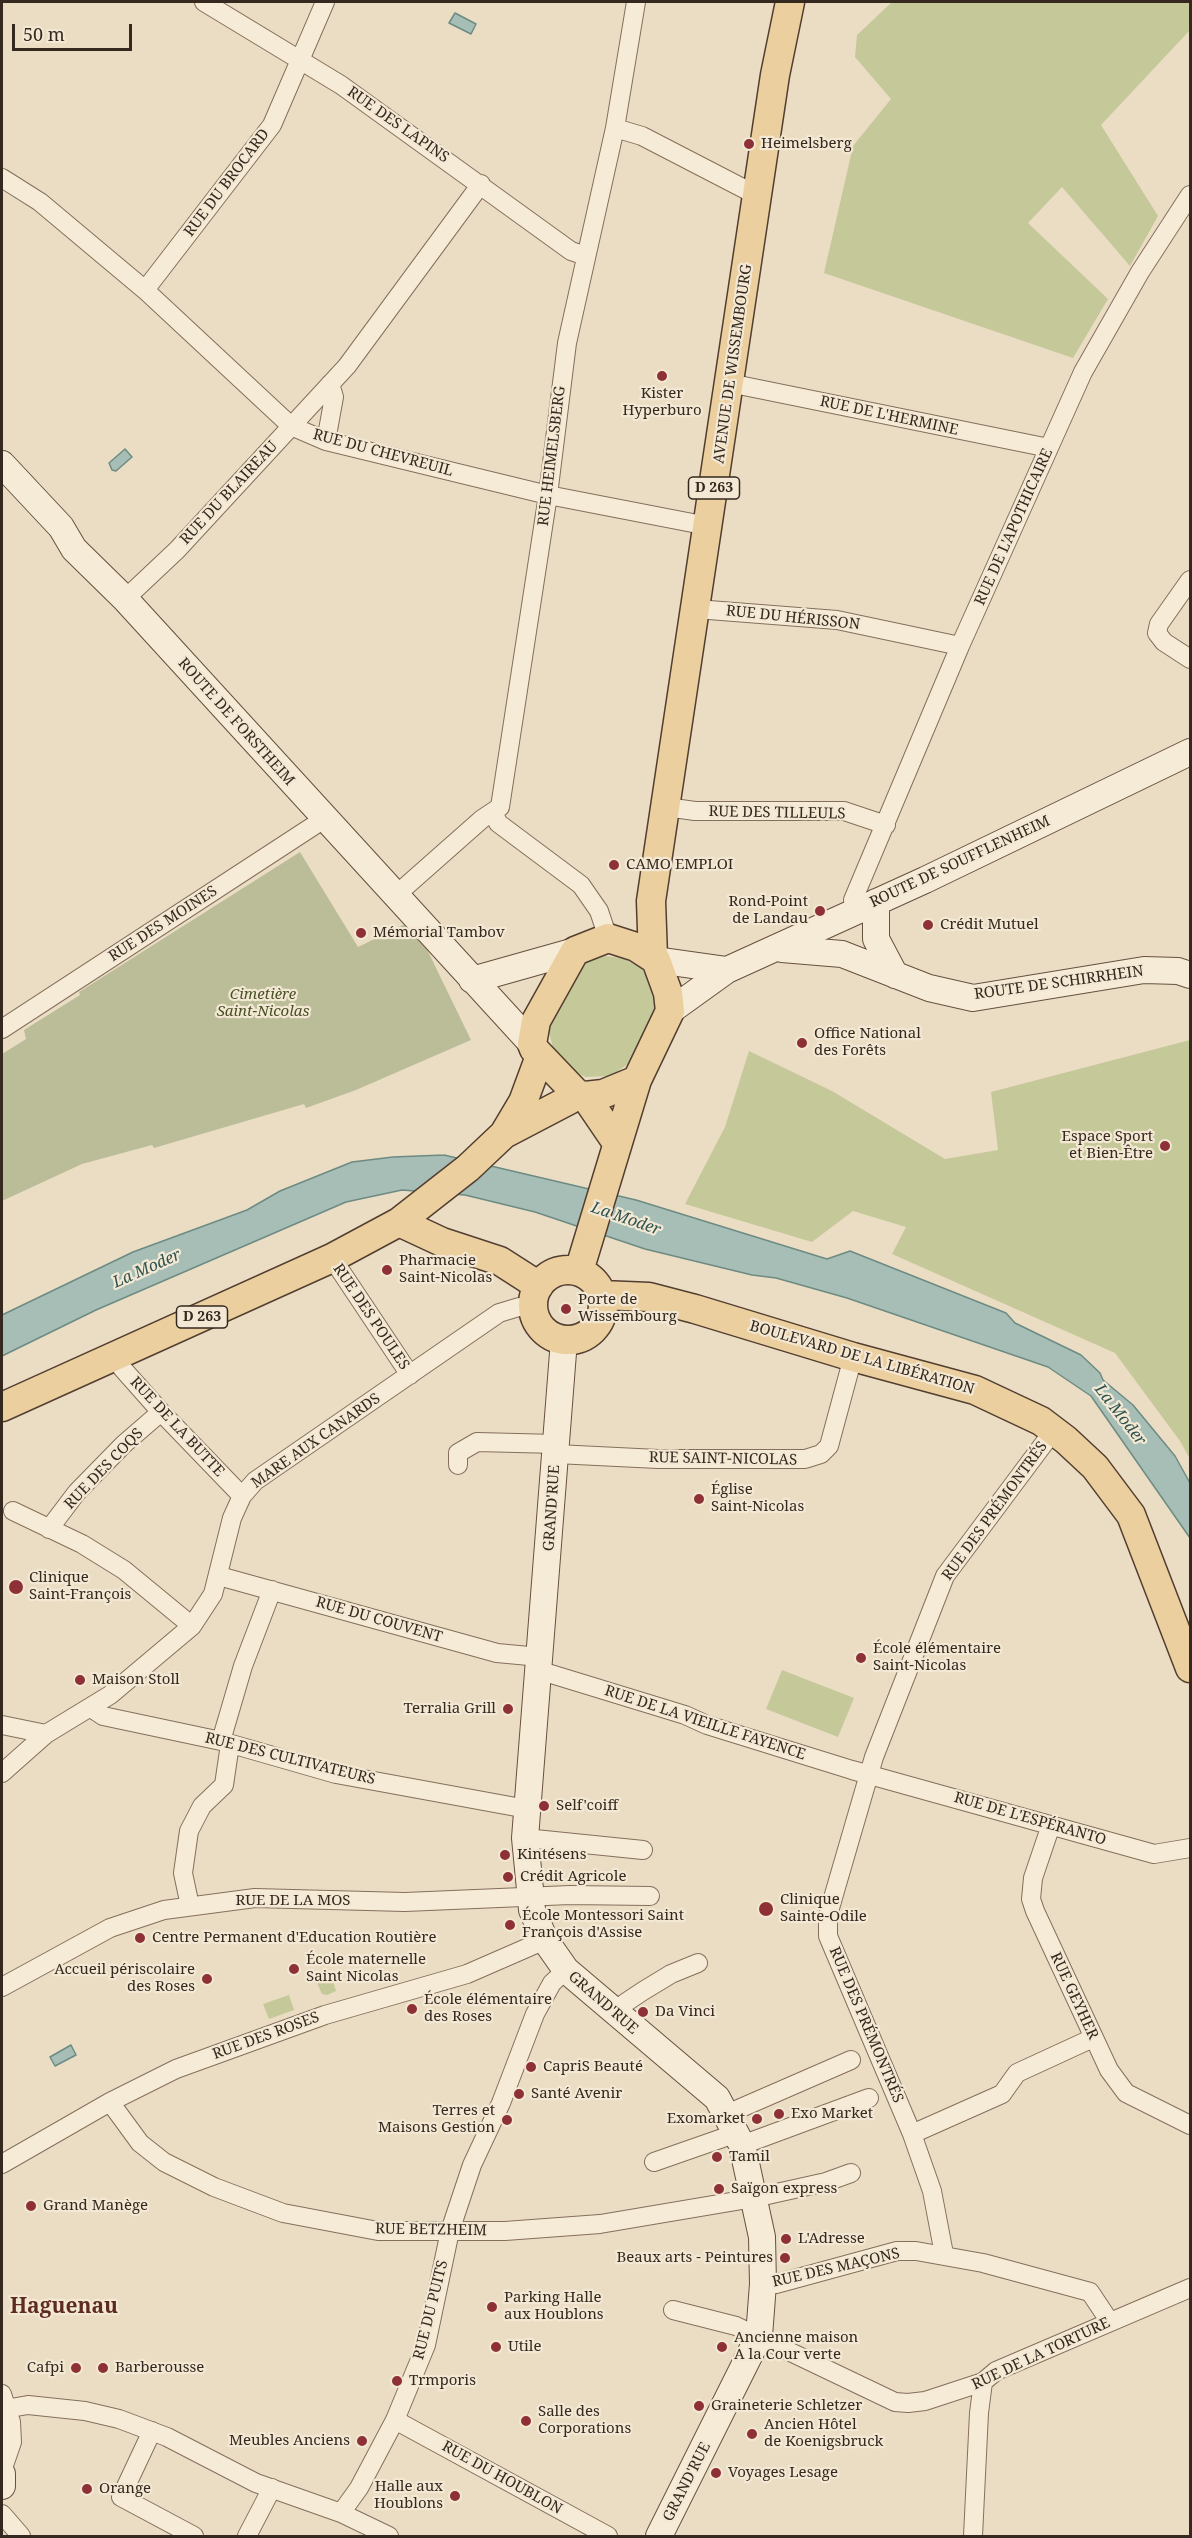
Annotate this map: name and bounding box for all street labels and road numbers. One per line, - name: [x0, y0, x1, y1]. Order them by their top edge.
- street label: RUE DES LAPINS: [344, 83, 452, 167]
- street label: RUE DU BROCARD: [181, 126, 273, 240]
- street label: AVENUE DE WISSEMBOURG: [710, 263, 756, 465]
- street label: RUE HEIMELSBERG: [534, 385, 570, 527]
- street label: RUE DE L'HERMINE: [818, 393, 960, 439]
- street label: RUE DU CHEVREUIL: [311, 426, 455, 480]
- street label: RUE DU BLAIREAU: [176, 438, 282, 548]
- street label: RUE DE L'APOTHICAIRE: [971, 446, 1057, 608]
- road number: D 263: [688, 477, 740, 499]
- street label: RUE DU HÉRISSON: [725, 602, 861, 634]
- street label: ROUTE DE FORSTHEIM: [174, 654, 298, 790]
- street label: RUE DES TILLEULS: [708, 803, 846, 823]
- street label: ROUTE DE SOUFFLENHEIM: [867, 812, 1053, 912]
- street label: RUE DES MOINES: [105, 882, 221, 966]
- street label: ROUTE DE SCHIRRHEIN: [973, 962, 1145, 1004]
- street label: RUE DES POULES: [329, 1261, 413, 1373]
- road number: D 263: [176, 1306, 228, 1328]
- street label: BOULEVARD DE LA LIBÉRATION: [748, 1317, 976, 1399]
- street label: RUE DE LA BUTTE: [126, 1373, 228, 1481]
- street label: MARE AUX CANARDS: [248, 1390, 384, 1492]
- street label: RUE DES COQS: [61, 1425, 147, 1513]
- street label: RUE DES PRÉMONTRÉS: [939, 1438, 1051, 1584]
- street label: RUE SAINT-NICOLAS: [649, 1449, 797, 1469]
- street label: GRAND'RUE: [540, 1464, 564, 1552]
- street label: RUE DU COUVENT: [314, 1593, 444, 1647]
- street label: RUE DE LA VIEILLE FAYENCE: [602, 1682, 808, 1764]
- street label: RUE DES CULTIVATEURS: [203, 1729, 377, 1789]
- street label: RUE DE L'ESPÉRANTO: [952, 1789, 1108, 1849]
- street label: RUE DE LA MOS: [235, 1892, 351, 1910]
- street label: RUE DES PRÉMONTRÉS: [825, 1944, 907, 2106]
- street label: RUE GEYHER: [1046, 1950, 1102, 2042]
- street label: GRAND'RUE: [564, 1968, 642, 2038]
- street label: RUE DES ROSES: [210, 2008, 322, 2064]
- street label: RUE BETZHEIM: [375, 2220, 487, 2240]
- street label: RUE DES MAÇONS: [771, 2245, 901, 2291]
- street label: RUE DU PUITS: [410, 2258, 452, 2362]
- street label: RUE DE LA TORTURE: [969, 2314, 1113, 2394]
- street label: RUE DU HOUBLON: [439, 2437, 565, 2519]
- street label: GRAND'RUE: [659, 2439, 715, 2525]

